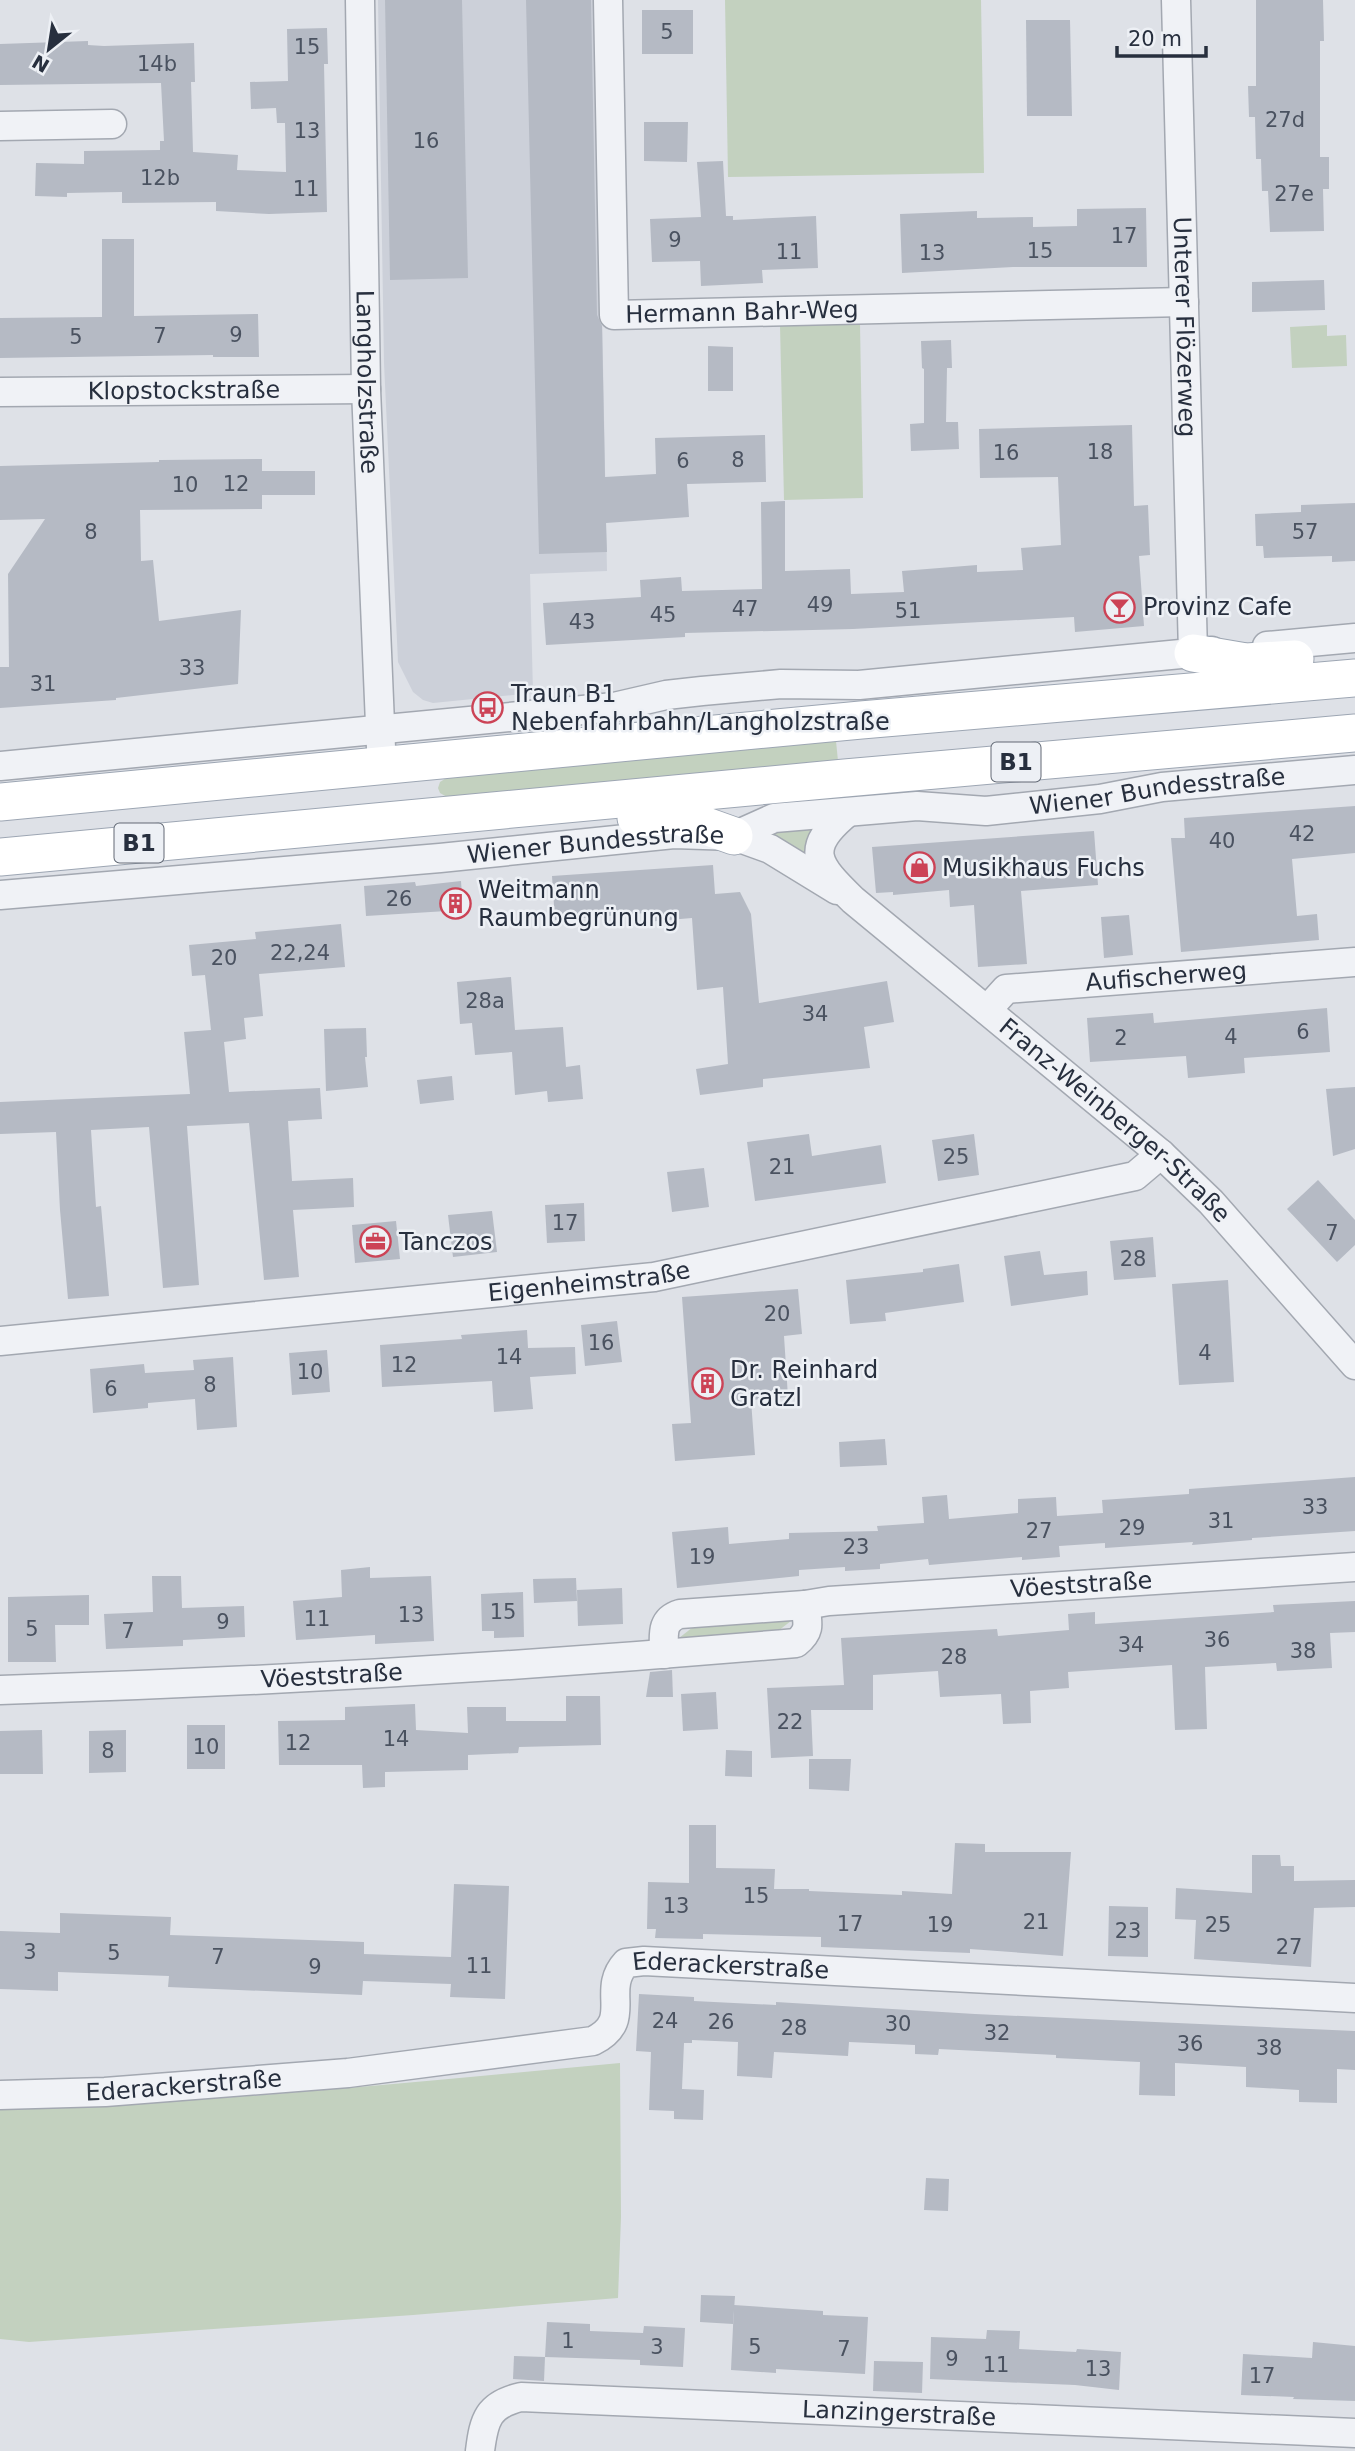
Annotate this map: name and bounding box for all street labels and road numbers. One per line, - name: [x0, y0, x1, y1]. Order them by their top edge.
- street label: Unterer Flözerweg: [1168, 216, 1201, 438]
- street label: Langholzstraße: [350, 290, 384, 475]
- street label: Hermann Bahr-Weg: [625, 295, 859, 329]
- street label: Klopstockstraße: [88, 376, 280, 405]
- road number: B1: [992, 742, 1040, 782]
- street label: Wiener Bundesstraße: [1028, 762, 1287, 820]
- street label: Wiener Bundesstraße: [466, 820, 725, 869]
- road number: B1: [114, 824, 164, 862]
- street label: Aufischerweg: [1084, 956, 1248, 997]
- street label: Franz-Weinberger-Straße: [994, 1013, 1236, 1228]
- street label: Eigenheimstraße: [487, 1256, 693, 1307]
- street label: Vöeststraße: [1009, 1566, 1153, 1603]
- street label: Vöeststraße: [260, 1658, 404, 1694]
- street label: Ederackerstraße: [631, 1947, 830, 1985]
- street label: Ederackerstraße: [85, 2064, 283, 2107]
- street label: Lanzingerstraße: [802, 2395, 997, 2431]

